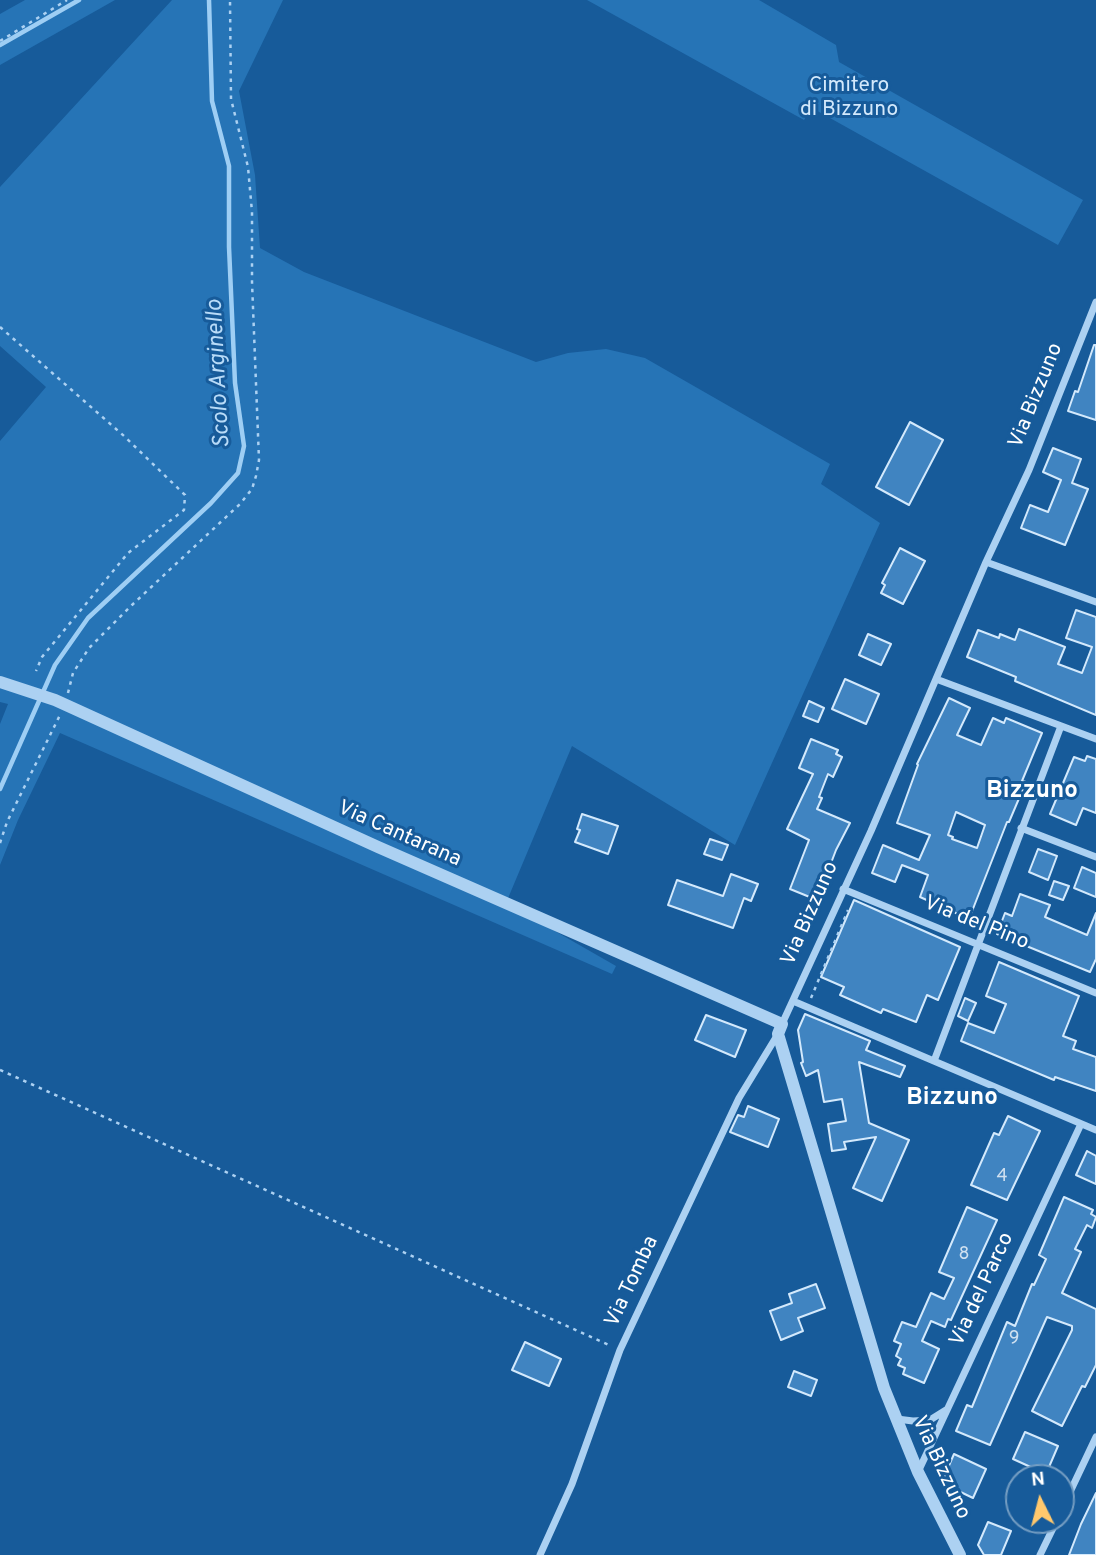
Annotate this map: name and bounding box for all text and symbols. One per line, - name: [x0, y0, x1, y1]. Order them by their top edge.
- park label: Cimitero di Bizzuno: [800, 74, 898, 124]
- water label: Scolo Arginello: [202, 299, 238, 449]
- street label: Via Bizzuno: [1004, 340, 1070, 452]
- district label: Bizzuno: [986, 778, 1078, 806]
- street label: Via Cantarana: [333, 797, 465, 873]
- street label: Via Bizzuno: [777, 858, 845, 970]
- street label: Via del Pino: [920, 892, 1032, 956]
- district label: Bizzuno: [906, 1085, 998, 1113]
- house number: 4: [996, 1166, 1008, 1188]
- street label: Via del Parco: [946, 1229, 1020, 1351]
- street label: Via Tomba: [601, 1232, 665, 1332]
- house number: 8: [959, 1244, 969, 1266]
- house number: 9: [1009, 1328, 1019, 1350]
- street label: Via Bizzuno: [905, 1412, 975, 1524]
- north arrow: [1005, 1464, 1075, 1534]
- text: N: [1030, 1467, 1046, 1493]

